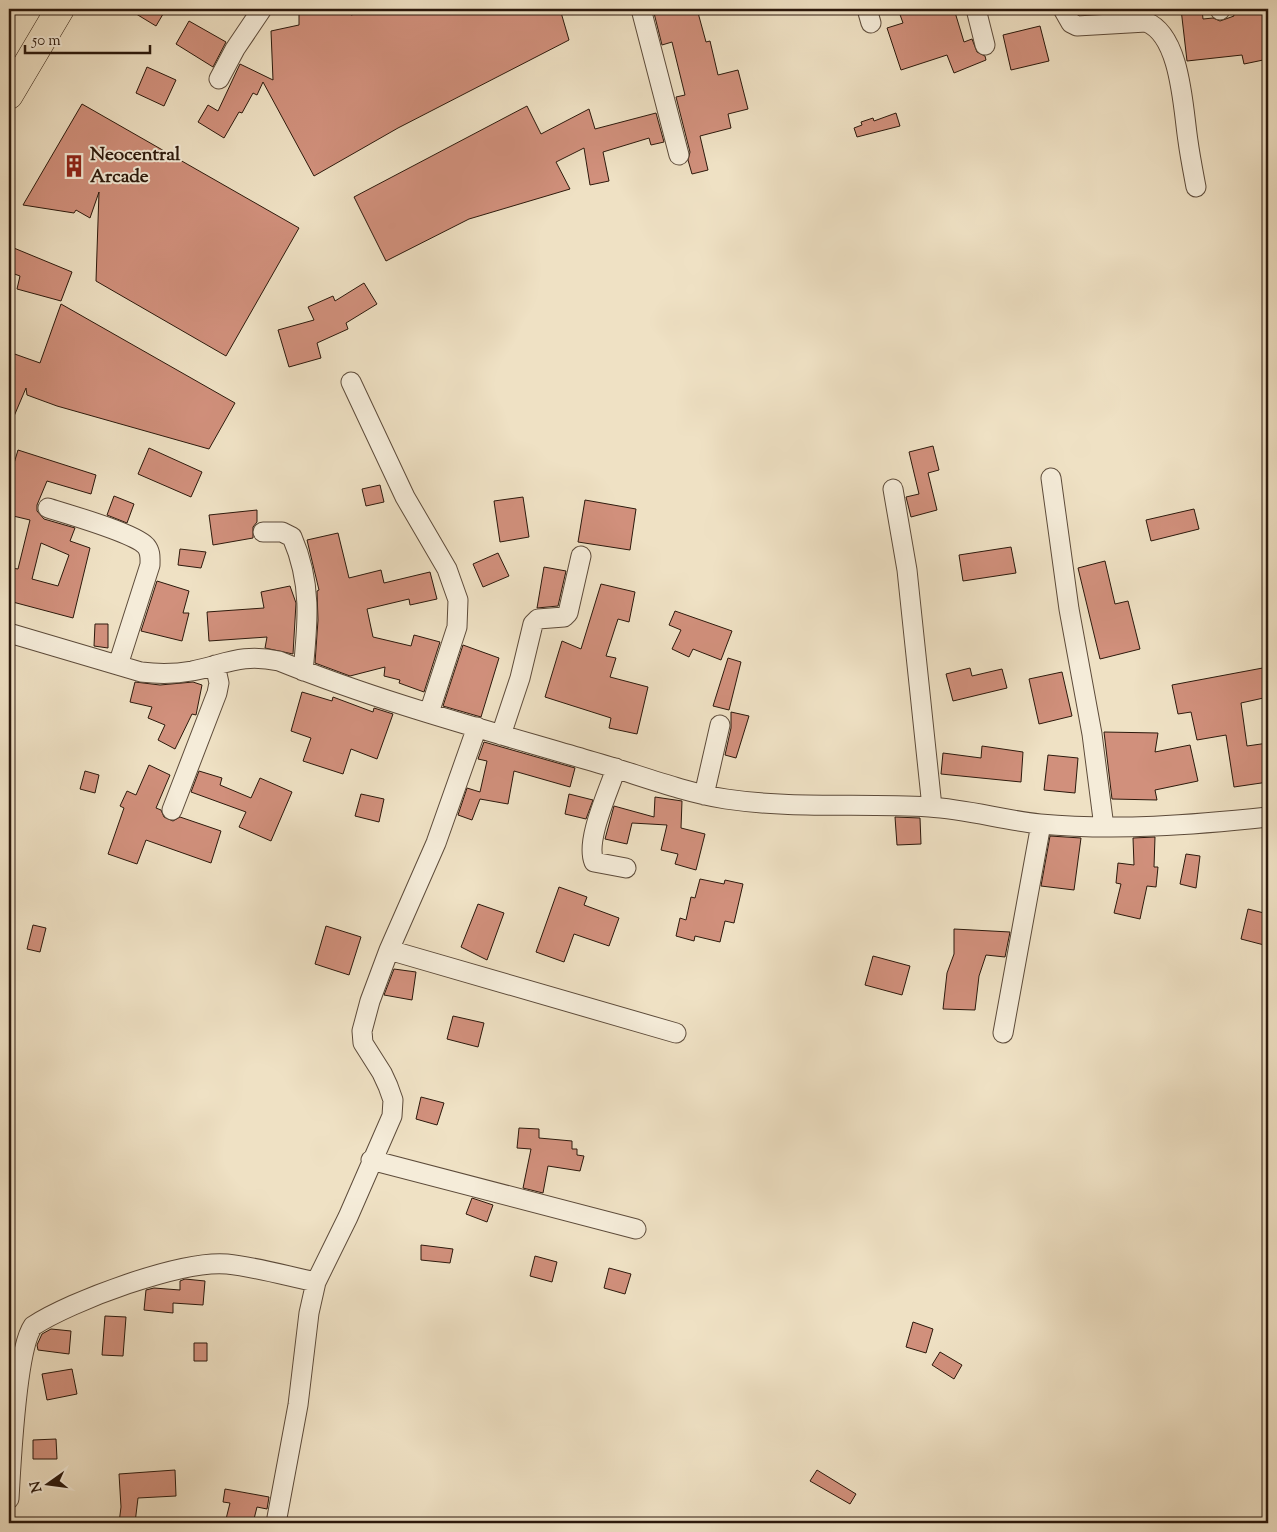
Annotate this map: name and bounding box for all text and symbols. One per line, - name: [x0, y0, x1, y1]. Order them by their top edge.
- scale bar: [25, 22, 150, 54]
- text: 50 m: [31, 31, 61, 52]
- place label: Neocentral Arcade: [90, 142, 181, 191]
- building icon: Neocentral Arcade: [61, 153, 87, 179]
- north arrow: [22, 1460, 72, 1510]
- text: N: [26, 1479, 48, 1495]

